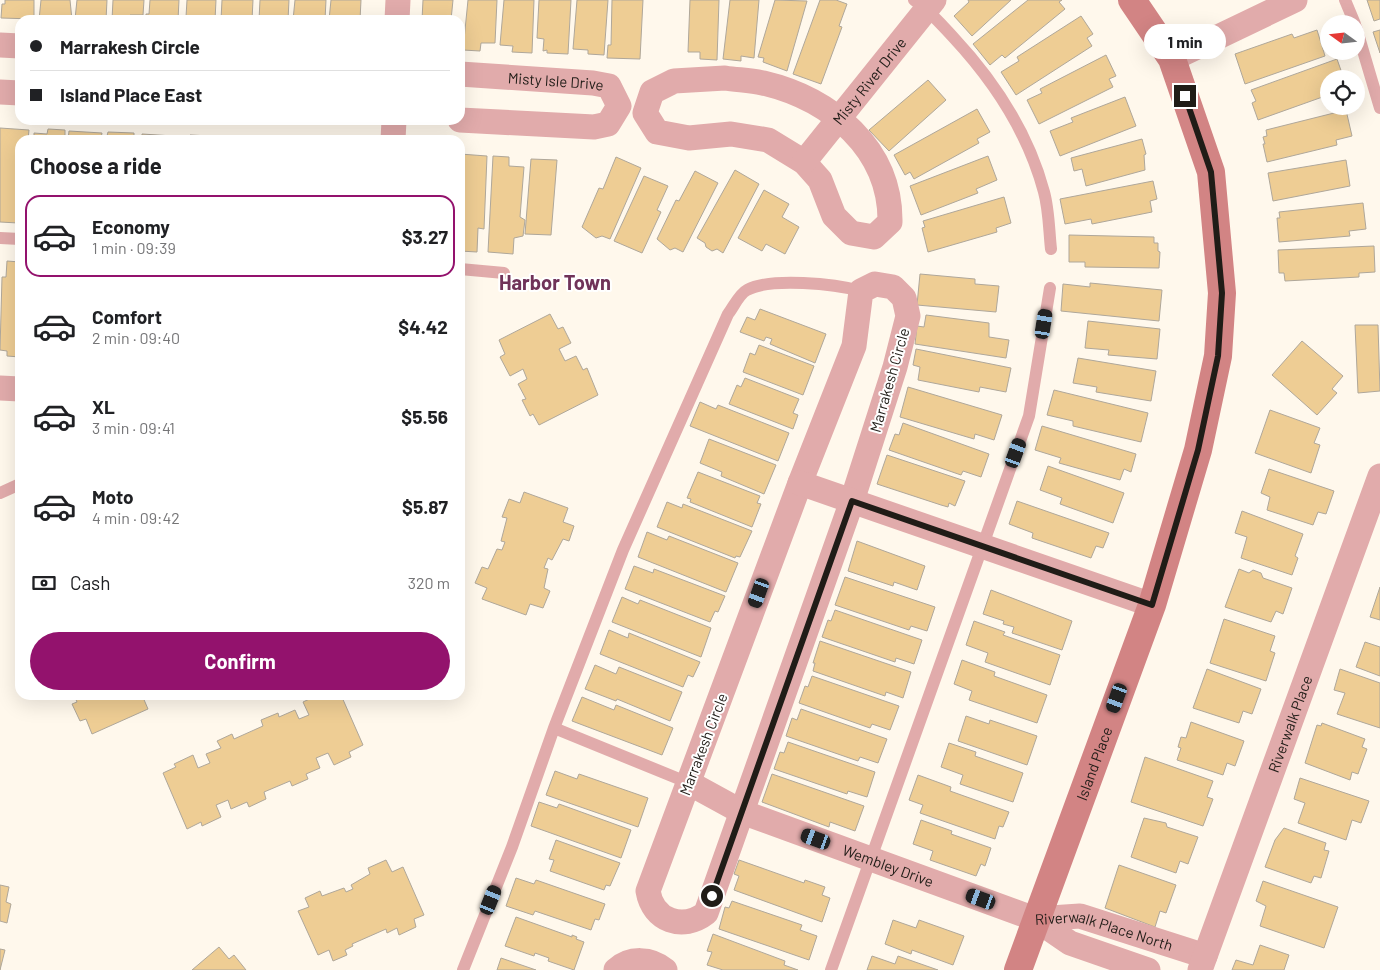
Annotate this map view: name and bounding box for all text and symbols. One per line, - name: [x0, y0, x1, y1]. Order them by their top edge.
- north arrow: [1320, 15, 1365, 60]
- map controls: [1320, 15, 1365, 115]
- callout: 1 min: [1144, 23, 1226, 58]
- text: 1 min: [1167, 32, 1203, 51]
- street label: Misty River Drive: [829, 34, 910, 128]
- text: Marrakesh Circle: [60, 35, 200, 58]
- street label: Misty Isle Drive: [507, 68, 605, 94]
- button: locate: [1320, 70, 1365, 115]
- text: Island Place East: [60, 83, 202, 106]
- route end: [1174, 85, 1196, 107]
- text: Choose a ride: [30, 152, 162, 178]
- icon: car: [32, 214, 77, 259]
- text: Economy: [92, 215, 170, 238]
- text: $3.27: [402, 225, 448, 248]
- text: 1 min · 09:39: [92, 238, 176, 257]
- district label: Harbor Town: [499, 270, 611, 294]
- icon: car: [32, 304, 77, 349]
- text: Comfort: [92, 305, 162, 328]
- car: [1034, 308, 1053, 340]
- text: $4.42: [398, 315, 448, 338]
- street label: Marrakesh Circle: [865, 326, 913, 434]
- text: 2 min · 09:40: [92, 328, 180, 347]
- icon: car: [32, 394, 77, 439]
- text: XL: [92, 395, 115, 418]
- text: $5.56: [401, 405, 448, 428]
- text: 3 min · 09:41: [92, 418, 175, 437]
- car: [1003, 436, 1028, 470]
- icon: car: [32, 484, 77, 529]
- text: Moto: [92, 485, 134, 508]
- text: $5.87: [402, 495, 448, 518]
- text: 4 min · 09:42: [92, 508, 180, 527]
- icon: cash: [30, 569, 58, 597]
- text: Cash: [70, 571, 111, 594]
- text: 320 m: [408, 573, 450, 592]
- car: [746, 576, 771, 610]
- button: Confirm: [30, 632, 450, 690]
- street label: Riverwalk Place: [1264, 673, 1316, 775]
- car: [1104, 681, 1129, 715]
- street label: Marrakesh Circle: [675, 690, 731, 798]
- street label: Island Place: [1072, 724, 1116, 803]
- car: [799, 827, 832, 851]
- street label: Wembley Drive: [840, 841, 936, 890]
- car: [478, 883, 503, 917]
- route start: [701, 885, 723, 907]
- car: [964, 887, 997, 911]
- street label: Riverwalk Place North: [1034, 907, 1175, 954]

